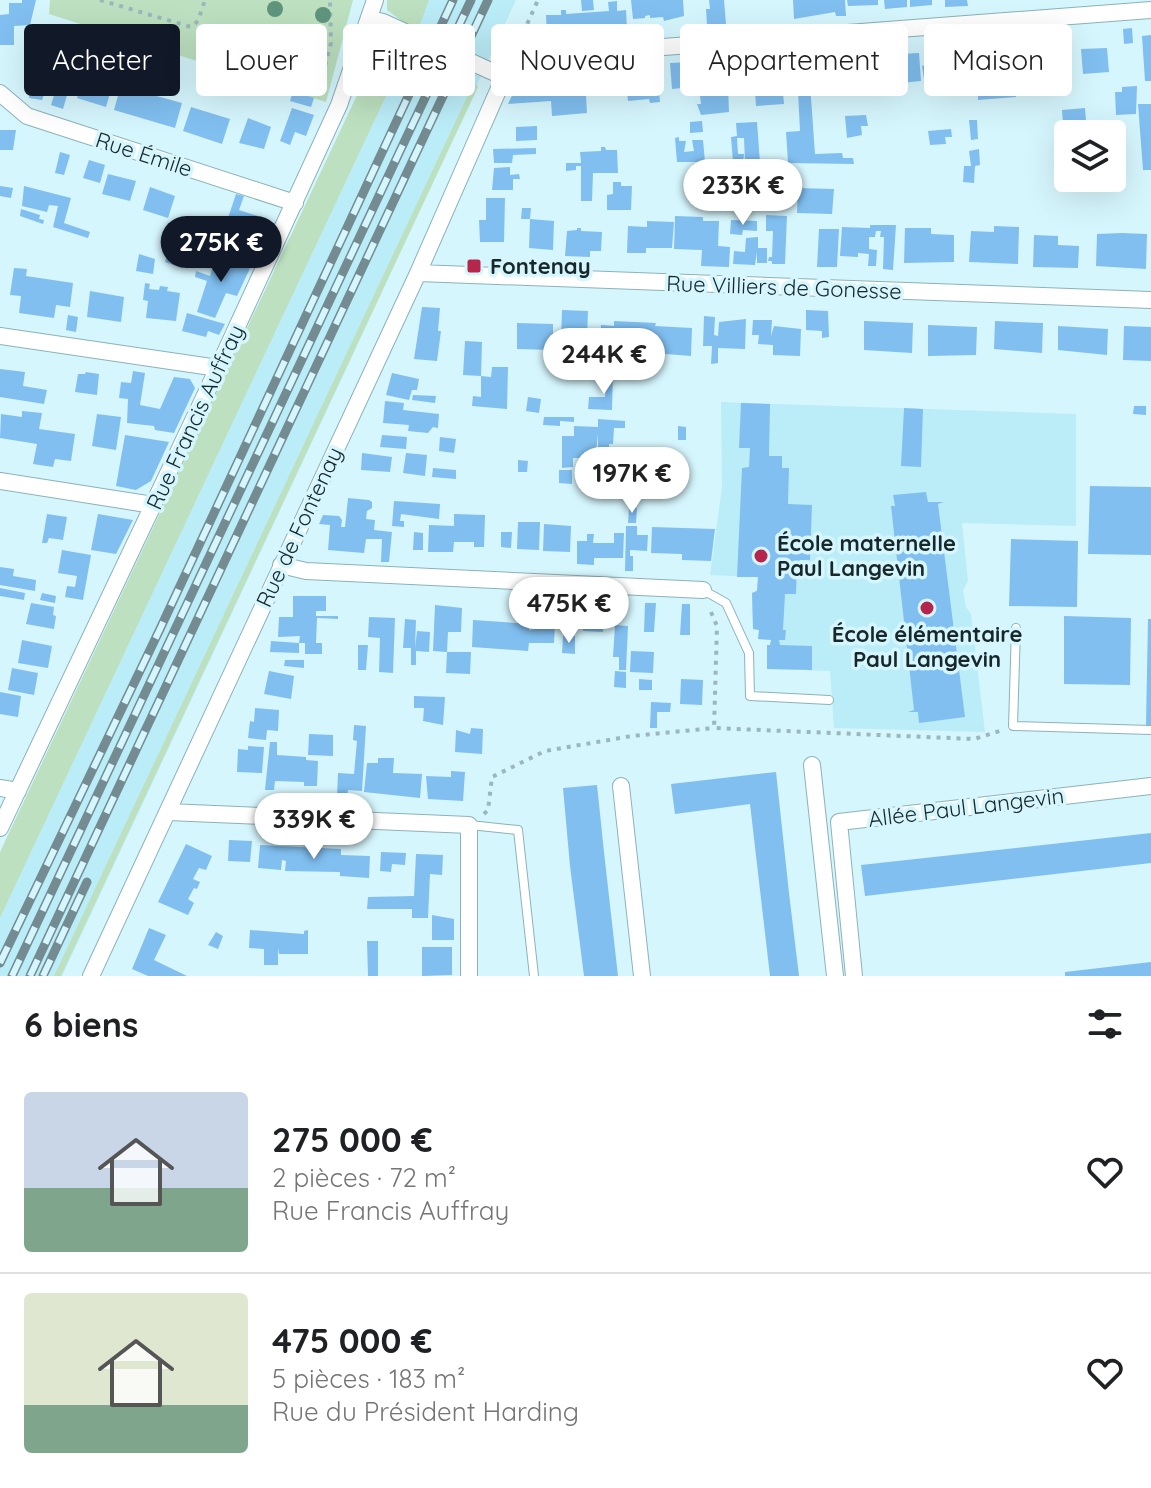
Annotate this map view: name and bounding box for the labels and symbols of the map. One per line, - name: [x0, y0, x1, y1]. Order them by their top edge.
- street label: Rue Émile: [92, 125, 196, 183]
- pin: 233K €: [678, 159, 808, 227]
- pin: 275K €: [156, 216, 286, 284]
- place label: Fontenay: [490, 252, 591, 280]
- marker: Fontenay: [465, 257, 483, 275]
- street label: Rue Villiers de Gonesse: [666, 269, 902, 305]
- street label: Rue Francis Auffray: [140, 320, 250, 514]
- pin: 244K €: [539, 328, 669, 396]
- street label: Rue de Fontenay: [250, 442, 348, 612]
- pin: 197K €: [567, 447, 697, 515]
- place label: École maternelle Paul Langevin: [777, 529, 956, 582]
- marker: École maternelle Paul Langevin: [752, 547, 770, 565]
- pin: 475K €: [504, 577, 634, 645]
- marker: École élémentaire Paul Langevin: [918, 599, 936, 617]
- place label: École élémentaire Paul Langevin: [832, 620, 1022, 673]
- street label: Allée Paul Langevin: [866, 781, 1066, 833]
- pin: 339K €: [249, 793, 379, 861]

